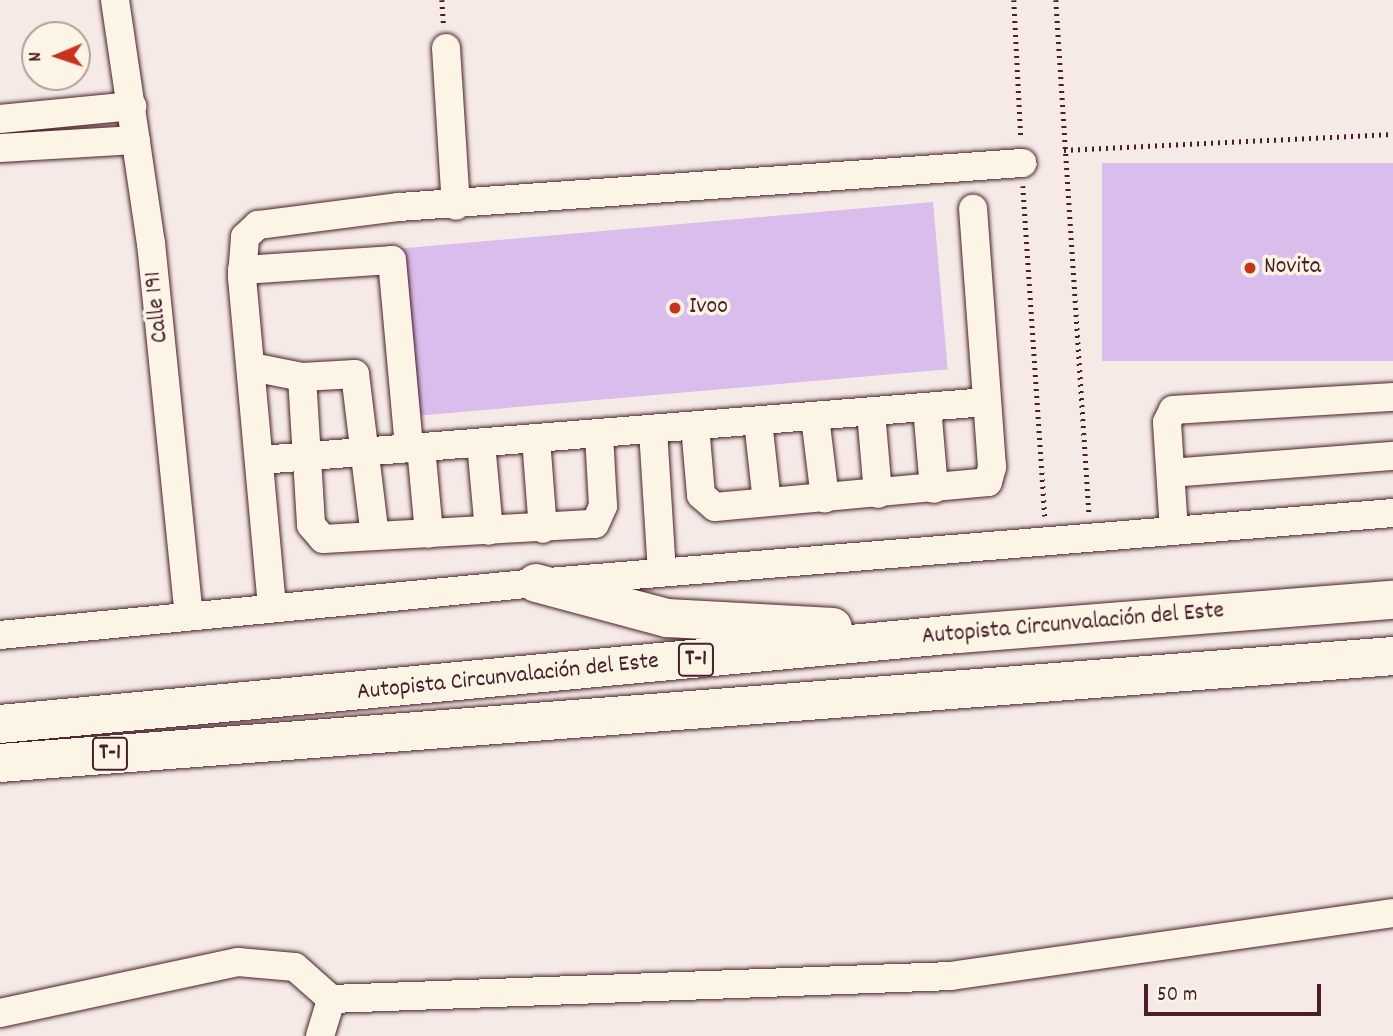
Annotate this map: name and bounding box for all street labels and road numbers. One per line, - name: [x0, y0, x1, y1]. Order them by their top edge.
- street label: Calle 191: [140, 270, 176, 344]
- street label: Autopista Circunvalación del Este: [921, 597, 1225, 653]
- road number: T-1: [677, 640, 715, 680]
- street label: Autopista Circunvalación del Este: [356, 648, 660, 708]
- road number: T-1: [91, 734, 129, 774]

